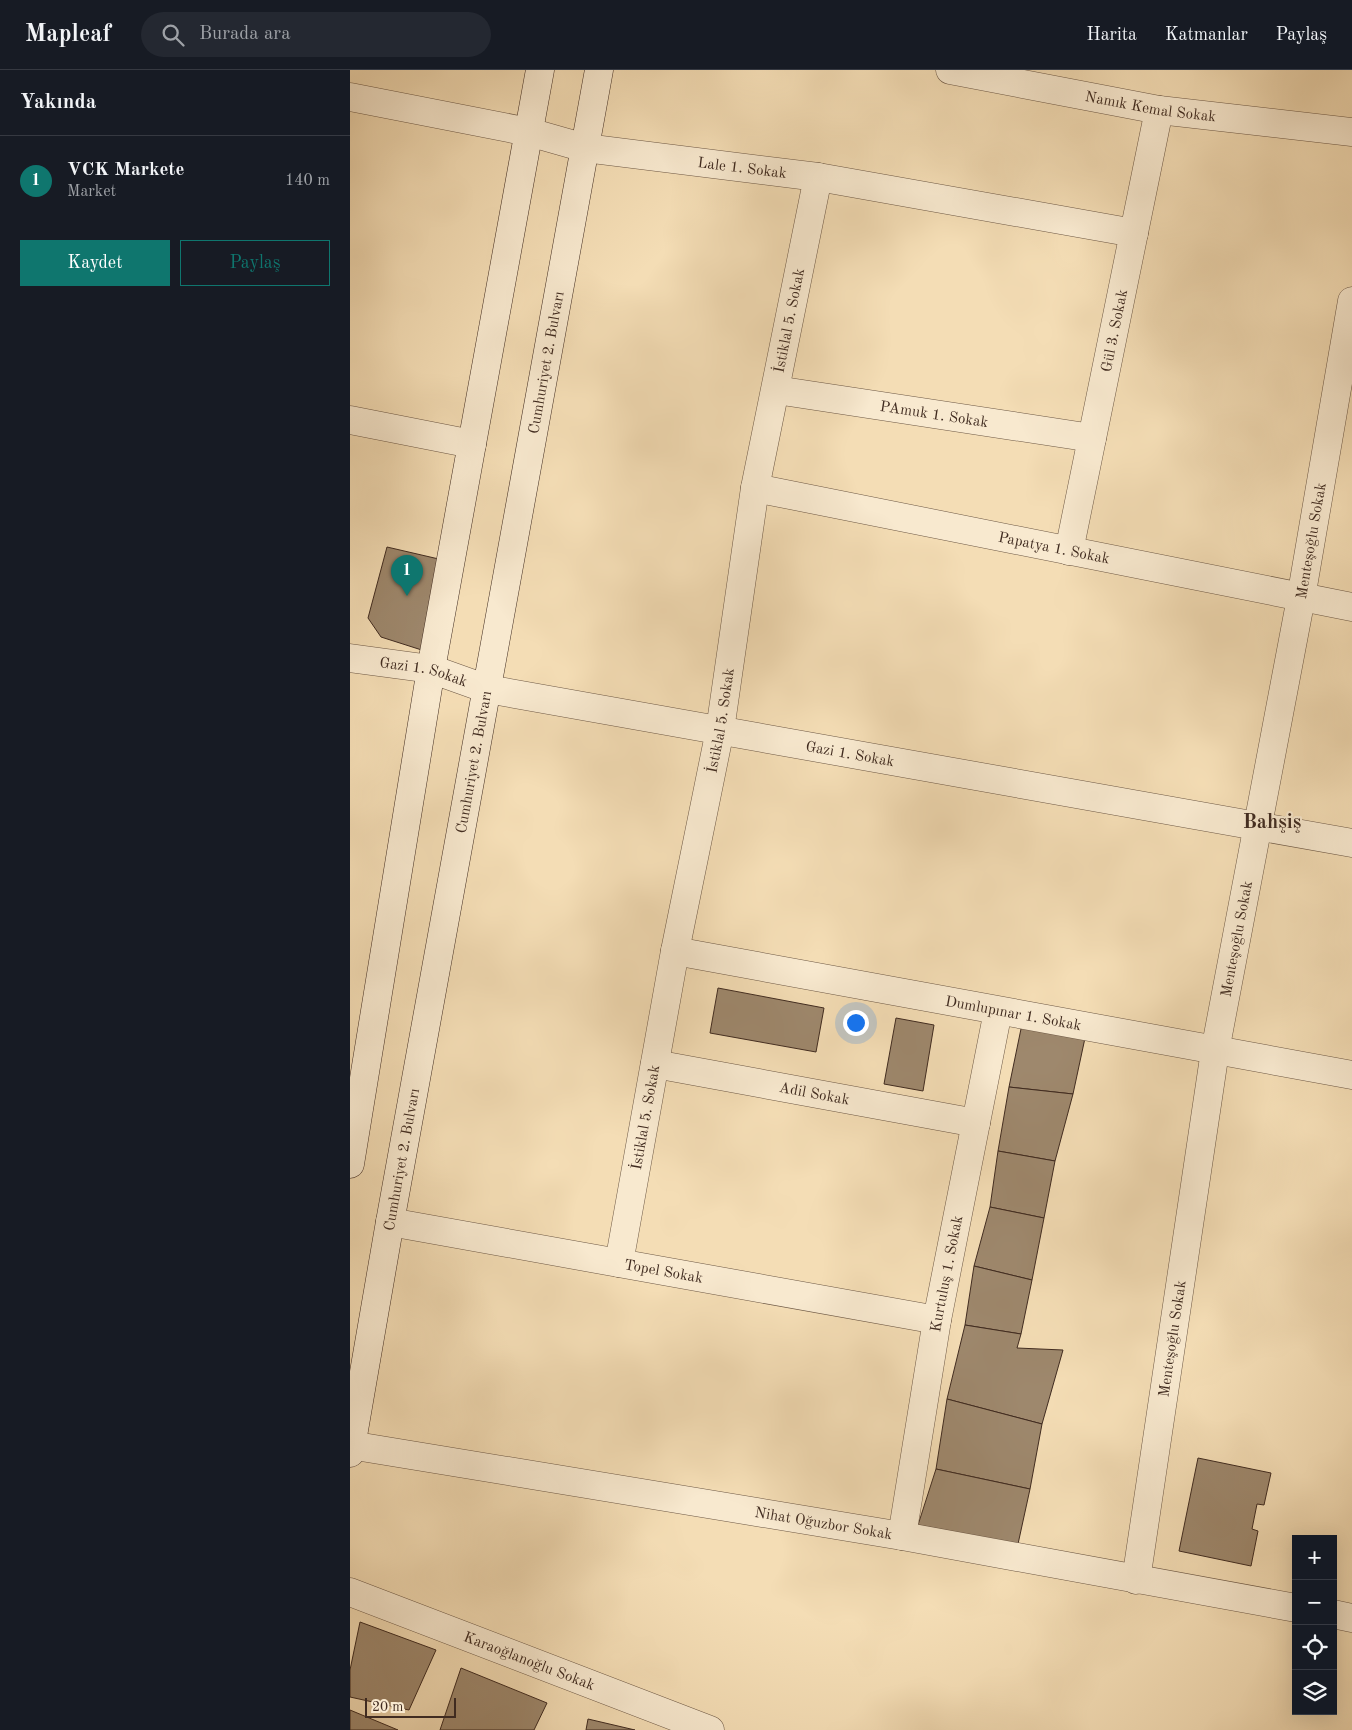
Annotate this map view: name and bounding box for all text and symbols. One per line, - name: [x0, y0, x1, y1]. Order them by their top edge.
- search box: [141, 12, 491, 57]
- icon: search: [159, 21, 187, 49]
- text: Mapleaf: [25, 23, 111, 47]
- text: Burada ara: [199, 25, 291, 44]
- text: Harita: [1086, 26, 1137, 44]
- text: Katmanlar: [1165, 26, 1248, 44]
- text: Paylaş: [1276, 26, 1327, 44]
- street label: Namık Kemal Sokak: [1084, 90, 1217, 125]
- text: Yakında: [20, 92, 96, 113]
- street label: Lale 1. Sokak: [697, 156, 788, 182]
- text: VCK Markete: [67, 161, 184, 180]
- text: 1: [31, 173, 41, 189]
- text: 140 m: [285, 173, 330, 189]
- text: Market: [67, 184, 116, 200]
- button: Kaydet: [20, 240, 170, 286]
- button: Paylaş: [180, 240, 330, 286]
- street label: İstiklal 5. Sokak: [770, 267, 808, 374]
- street label: Gül 3. Sokak: [1100, 288, 1131, 374]
- street label: Cumhuriyet 2. Bulvarı: [527, 290, 568, 435]
- street label: PAmuk 1. Sokak: [879, 400, 989, 431]
- street label: Menteşoğlu Sokak: [1295, 481, 1330, 600]
- street label: Papatya 1. Sokak: [997, 531, 1111, 568]
- pin: 1: [391, 555, 423, 596]
- street label: Gazi 1. Sokak: [379, 656, 469, 690]
- street label: İstiklal 5. Sokak: [702, 667, 738, 775]
- street label: Cumhuriyet 2. Bulvarı: [455, 690, 495, 835]
- street label: Gazi 1. Sokak: [804, 740, 896, 770]
- district label: Bahşiş: [1243, 813, 1301, 833]
- street label: Menteşoğlu Sokak: [1219, 880, 1256, 998]
- street label: Dumlupınar 1. Sokak: [944, 995, 1083, 1034]
- your location: [843, 1010, 869, 1036]
- street label: İstiklal 5. Sokak: [627, 1064, 663, 1171]
- street label: Adil Sokak: [778, 1081, 851, 1109]
- street label: Cumhuriyet 2. Bulvarı: [383, 1087, 423, 1232]
- street label: Kurtuluş 1. Sokak: [929, 1214, 966, 1333]
- street label: Topel Sokak: [623, 1258, 704, 1287]
- street label: Menteşoğlu Sokak: [1157, 1279, 1190, 1398]
- street label: Nihat Oğuzbor Sokak: [753, 1506, 893, 1543]
- map controls: [1292, 1535, 1337, 1715]
- button: +: [1292, 1535, 1337, 1580]
- button: −: [1292, 1580, 1337, 1625]
- button: locate: [1292, 1625, 1337, 1670]
- street label: Karaoğlanoğlu Sokak: [461, 1630, 597, 1694]
- button: layers: [1292, 1670, 1337, 1715]
- scale bar: [365, 1695, 456, 1718]
- text: 20 m: [372, 1700, 403, 1714]

